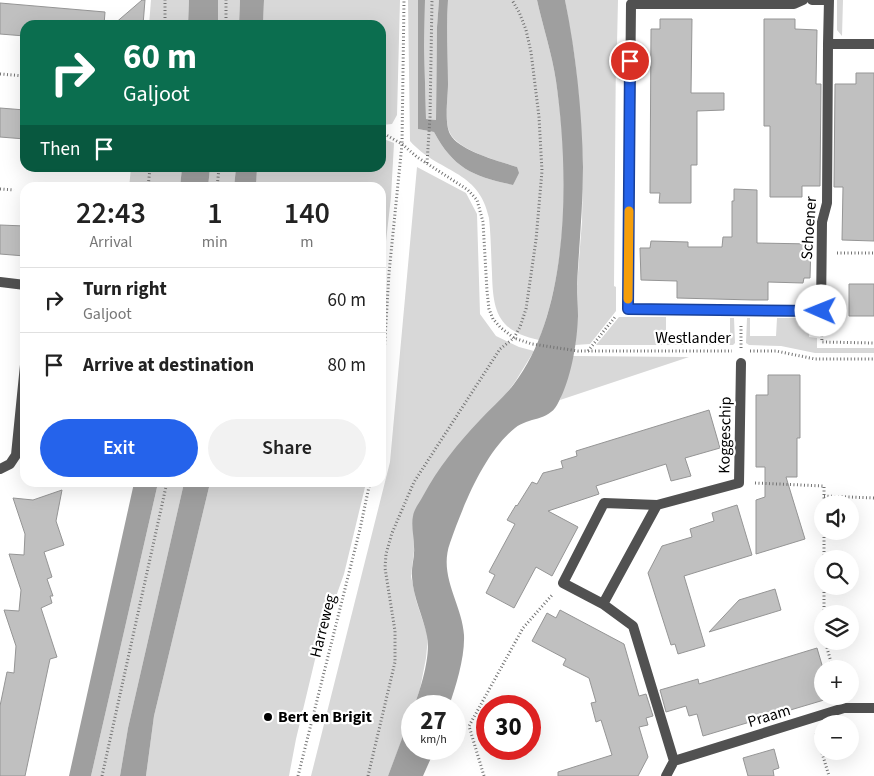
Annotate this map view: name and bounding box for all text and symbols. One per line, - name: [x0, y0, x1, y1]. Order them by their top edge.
- text: 60 m: [123, 32, 197, 82]
- icon: right: [40, 40, 105, 105]
- pin: [609, 40, 651, 82]
- icon: arrive: [616, 47, 644, 75]
- text: Galjoot: [123, 78, 190, 110]
- icon: arrive: [90, 135, 118, 163]
- text: Then: [40, 136, 80, 163]
- text: 22:43: [76, 192, 146, 235]
- text: 1: [207, 192, 223, 235]
- text: 140: [284, 192, 330, 235]
- street label: Schoener: [796, 195, 822, 260]
- text: Arrival: [89, 231, 132, 253]
- text: min: [202, 231, 228, 253]
- text: m: [300, 231, 314, 253]
- text: Turn right: [83, 276, 167, 303]
- position arrow: [794, 284, 846, 336]
- icon: right: [40, 286, 68, 314]
- text: 60 m: [328, 287, 366, 314]
- text: Galjoot: [83, 303, 132, 325]
- street label: Westlander: [655, 327, 731, 349]
- icon: arrive: [40, 351, 68, 379]
- text: Arrive at destination: [83, 352, 254, 379]
- text: 80 m: [328, 352, 366, 379]
- street label: Koggeschip: [713, 396, 737, 474]
- button: Exit: [40, 419, 198, 477]
- button: Share: [208, 419, 366, 477]
- map controls: [814, 495, 859, 760]
- button: sound: [814, 495, 859, 540]
- button: search: [814, 550, 859, 595]
- street label: Harreweg: [304, 592, 342, 660]
- button: layers: [814, 605, 859, 650]
- button: +: [814, 660, 859, 705]
- speed limit sign: 30: [476, 695, 541, 760]
- street label: Praam: [745, 699, 793, 733]
- text: 27: [420, 703, 447, 739]
- place label: Bert en Brigit: [278, 706, 372, 728]
- marker: Bert en Brigit: [262, 711, 274, 723]
- button: −: [814, 715, 859, 760]
- text: km/h: [420, 731, 447, 748]

